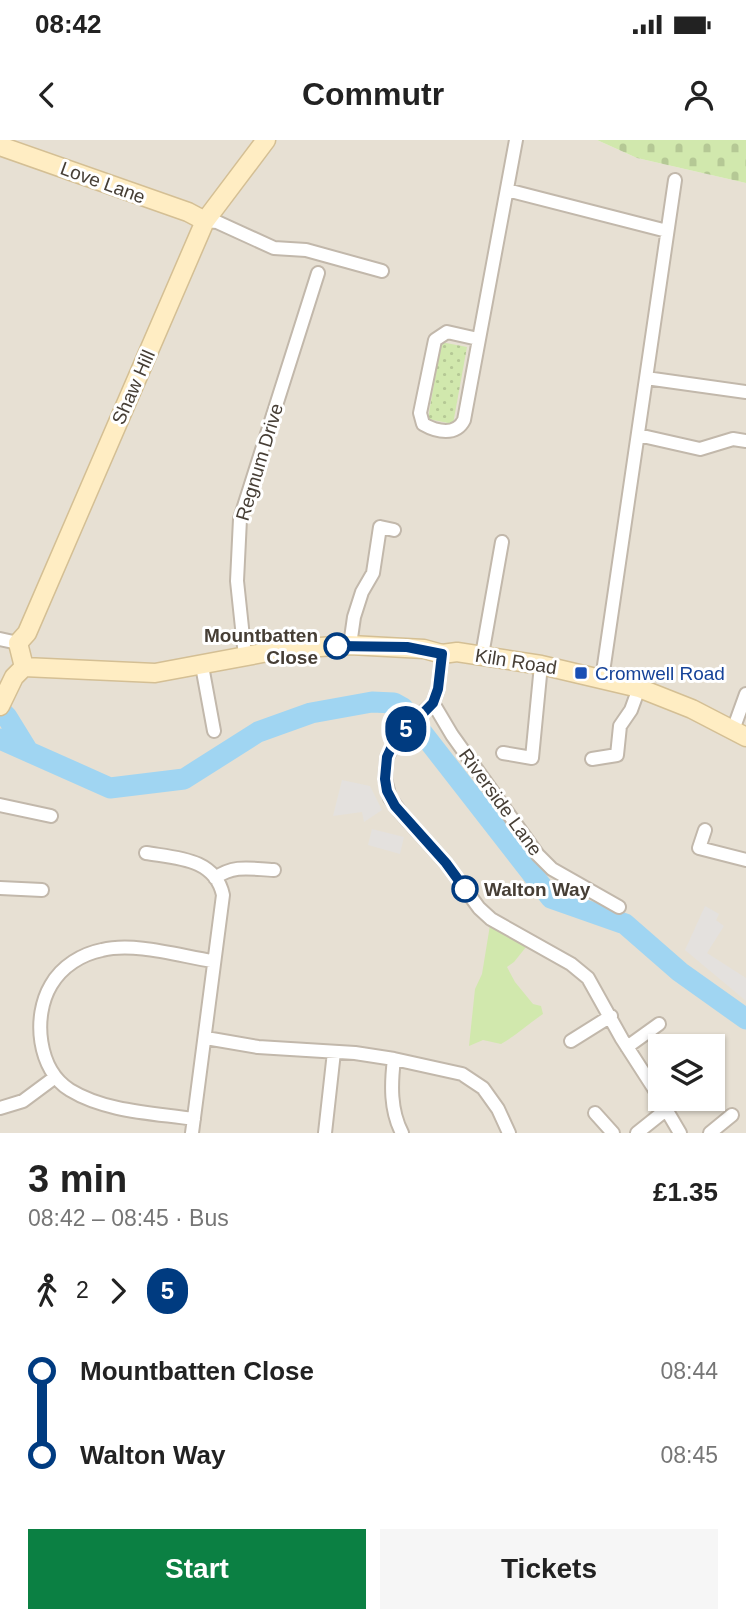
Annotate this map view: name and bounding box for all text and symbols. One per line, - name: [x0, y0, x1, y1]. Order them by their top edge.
- text: 08:42: [35, 9, 102, 39]
- icon: back: [28, 76, 66, 114]
- text: Commutr: [302, 76, 444, 112]
- icon: person: [680, 76, 718, 114]
- street label: Love Lane: [58, 157, 148, 208]
- street label: Shaw Hill: [108, 347, 159, 428]
- street label: Regnum Drive: [232, 401, 287, 523]
- place label: Mountbatten Close: [204, 625, 318, 668]
- marker: Mountbatten Close: [324, 633, 350, 659]
- street label: Kiln Road: [474, 645, 558, 678]
- place label: Cromwell Road: [595, 663, 725, 684]
- marker: Cromwell Road: [573, 665, 589, 681]
- line badge: 5: [383, 706, 429, 752]
- text: 5: [399, 715, 413, 742]
- street label: Riverside Lane: [455, 745, 546, 860]
- marker: Walton Way: [452, 876, 478, 902]
- place label: Walton Way: [484, 879, 591, 900]
- map controls: [648, 1034, 725, 1111]
- button: layers: [648, 1034, 725, 1111]
- text: 3 min: [28, 1158, 127, 1200]
- text: £1.35: [653, 1177, 718, 1207]
- text: 08:42 – 08:45 · Bus: [28, 1205, 229, 1231]
- icon: walk: [28, 1272, 66, 1310]
- icon: forward: [99, 1272, 137, 1310]
- text: 2: [76, 1277, 89, 1303]
- text: 5: [161, 1277, 174, 1304]
- text: Mountbatten Close: [80, 1356, 314, 1386]
- text: 08:44: [660, 1358, 718, 1384]
- text: Walton Way: [80, 1440, 225, 1470]
- text: 08:45: [660, 1442, 718, 1468]
- button: Start: [28, 1529, 366, 1609]
- button: Tickets: [380, 1529, 718, 1609]

